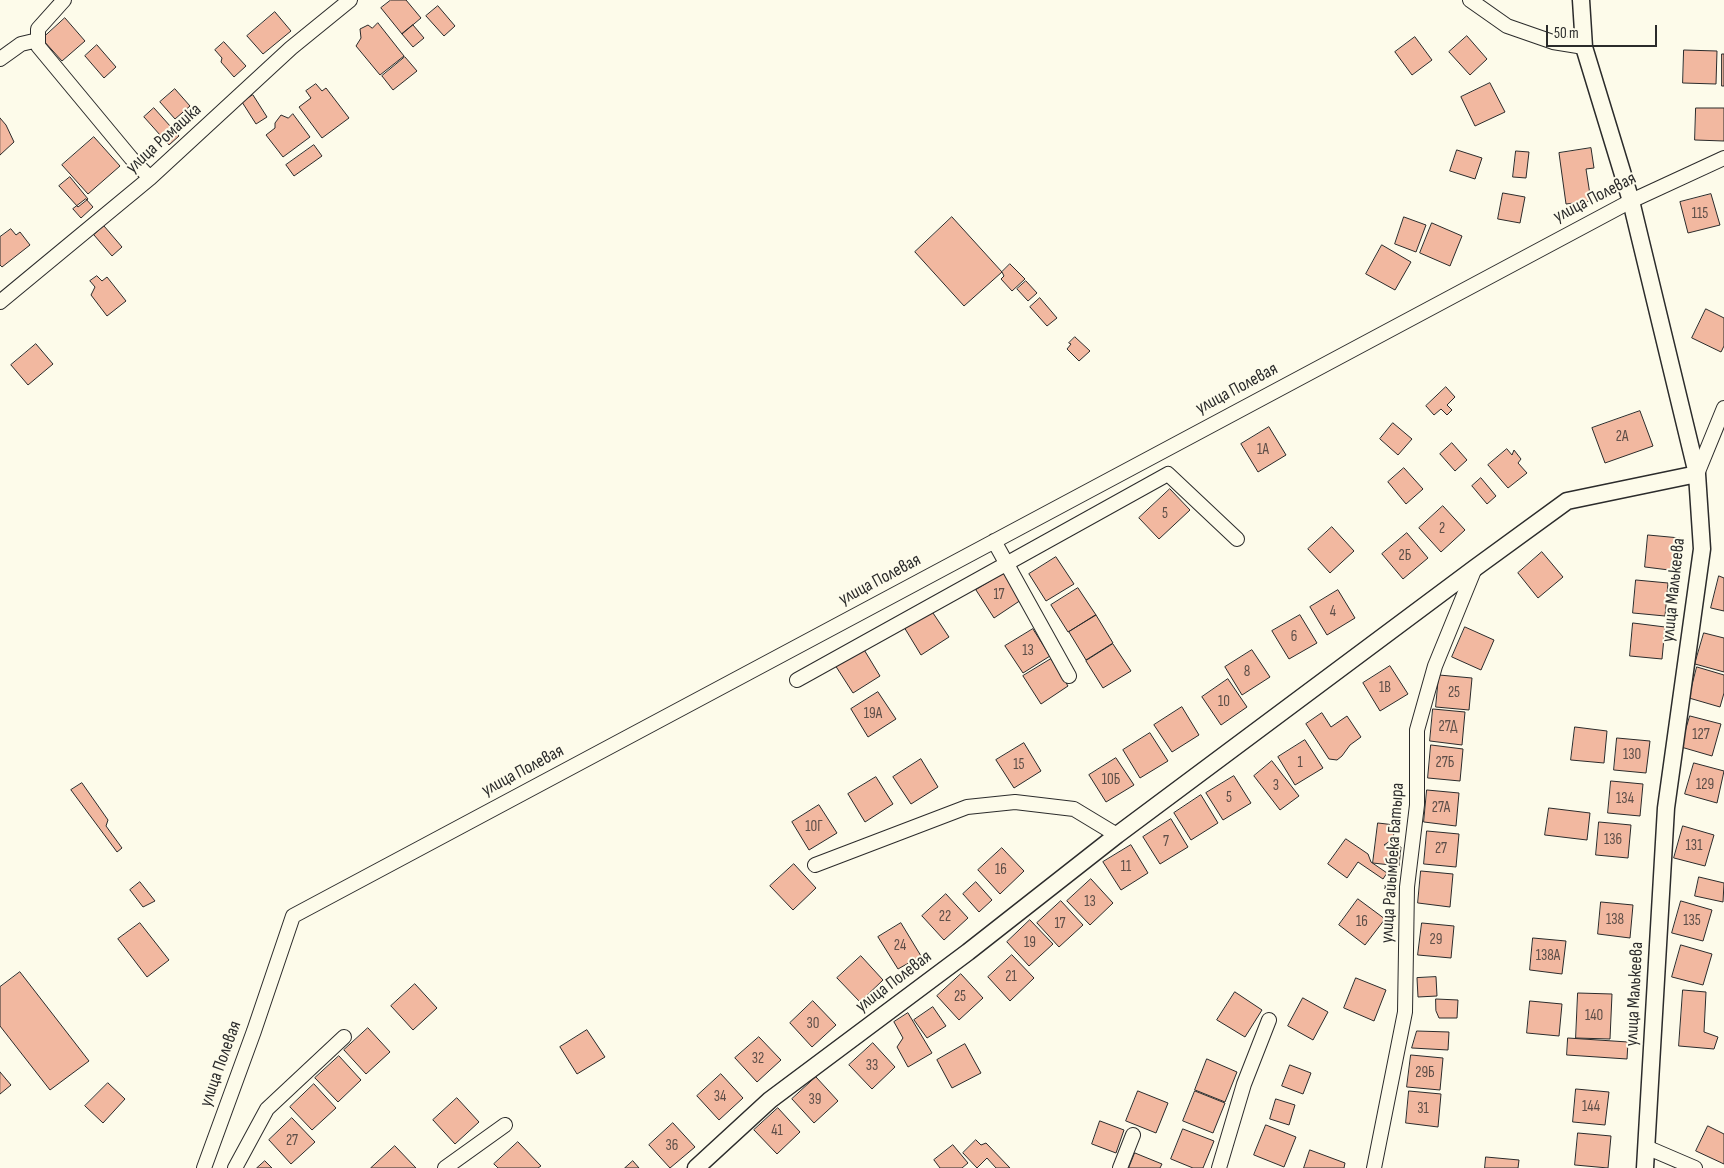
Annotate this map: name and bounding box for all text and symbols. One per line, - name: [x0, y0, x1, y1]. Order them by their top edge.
- scale bar: [1549, 15, 1660, 47]
- text: 50 m: [1554, 24, 1579, 43]
- street label: улица Ромашка: [122, 100, 206, 178]
- street label: улица Полевая: [1550, 168, 1640, 228]
- house number: 115: [1692, 205, 1708, 223]
- street label: улица Полевая: [1192, 358, 1282, 420]
- house number: 2А: [1616, 428, 1628, 446]
- house number: 1А: [1257, 441, 1269, 459]
- house number: 5: [1162, 505, 1168, 523]
- house number: 2: [1439, 520, 1445, 538]
- street label: улица Малькеева: [1658, 537, 1690, 643]
- house number: 2Б: [1399, 547, 1411, 565]
- street label: улица Полевая: [835, 549, 925, 611]
- house number: 17: [993, 586, 1005, 604]
- house number: 4: [1330, 603, 1336, 621]
- house number: 6: [1291, 628, 1297, 646]
- house number: 13: [1022, 642, 1034, 660]
- house number: 8: [1244, 663, 1250, 681]
- house number: 1В: [1379, 679, 1391, 697]
- house number: 25: [1448, 684, 1460, 702]
- house number: 10: [1218, 693, 1230, 711]
- house number: 19А: [864, 705, 882, 723]
- house number: 27Д: [1438, 718, 1458, 736]
- house number: 127: [1692, 726, 1710, 744]
- street label: улица Полевая: [478, 740, 568, 802]
- house number: 130: [1623, 746, 1641, 764]
- house number: 1: [1297, 754, 1303, 772]
- house number: 27Б: [1436, 754, 1454, 772]
- house number: 15: [1013, 756, 1025, 774]
- house number: 10Б: [1102, 771, 1120, 789]
- house number: 129: [1696, 776, 1714, 794]
- house number: 3: [1273, 777, 1279, 795]
- street label: улица Райымбека Батыра: [1377, 782, 1409, 944]
- house number: 5: [1226, 789, 1232, 807]
- house number: 134: [1616, 790, 1634, 808]
- house number: 27А: [1432, 799, 1450, 817]
- house number: 10Г: [805, 818, 823, 836]
- house number: 136: [1604, 831, 1622, 849]
- house number: 7: [1163, 833, 1169, 851]
- house number: 131: [1686, 837, 1702, 855]
- house number: 27: [1435, 840, 1447, 858]
- house number: 11: [1121, 858, 1131, 876]
- house number: 16: [995, 861, 1007, 879]
- house number: 13: [1084, 893, 1096, 911]
- house number: 22: [939, 908, 951, 926]
- house number: 138: [1606, 911, 1624, 929]
- house number: 135: [1683, 912, 1701, 930]
- house number: 16: [1356, 913, 1368, 931]
- house number: 17: [1054, 915, 1066, 933]
- house number: 29: [1430, 931, 1442, 949]
- house number: 19: [1024, 934, 1036, 952]
- house number: 24: [894, 937, 906, 955]
- street label: улица Малькеева: [1621, 941, 1649, 1047]
- street label: улица Полевая: [852, 946, 936, 1018]
- house number: 138А: [1536, 947, 1560, 965]
- house number: 21: [1005, 968, 1017, 986]
- house number: 25: [954, 988, 966, 1006]
- house number: 140: [1585, 1007, 1603, 1025]
- house number: 30: [807, 1015, 819, 1033]
- street label: улица Полевая: [196, 1018, 246, 1110]
- house number: 32: [752, 1050, 764, 1068]
- house number: 33: [866, 1057, 878, 1075]
- house number: 29Б: [1415, 1064, 1435, 1082]
- house number: 34: [714, 1088, 726, 1106]
- house number: 39: [809, 1091, 821, 1109]
- house number: 144: [1582, 1098, 1600, 1116]
- house number: 31: [1417, 1100, 1429, 1118]
- house number: 41: [771, 1122, 783, 1140]
- house number: 27: [286, 1132, 298, 1150]
- house number: 36: [666, 1137, 678, 1155]

